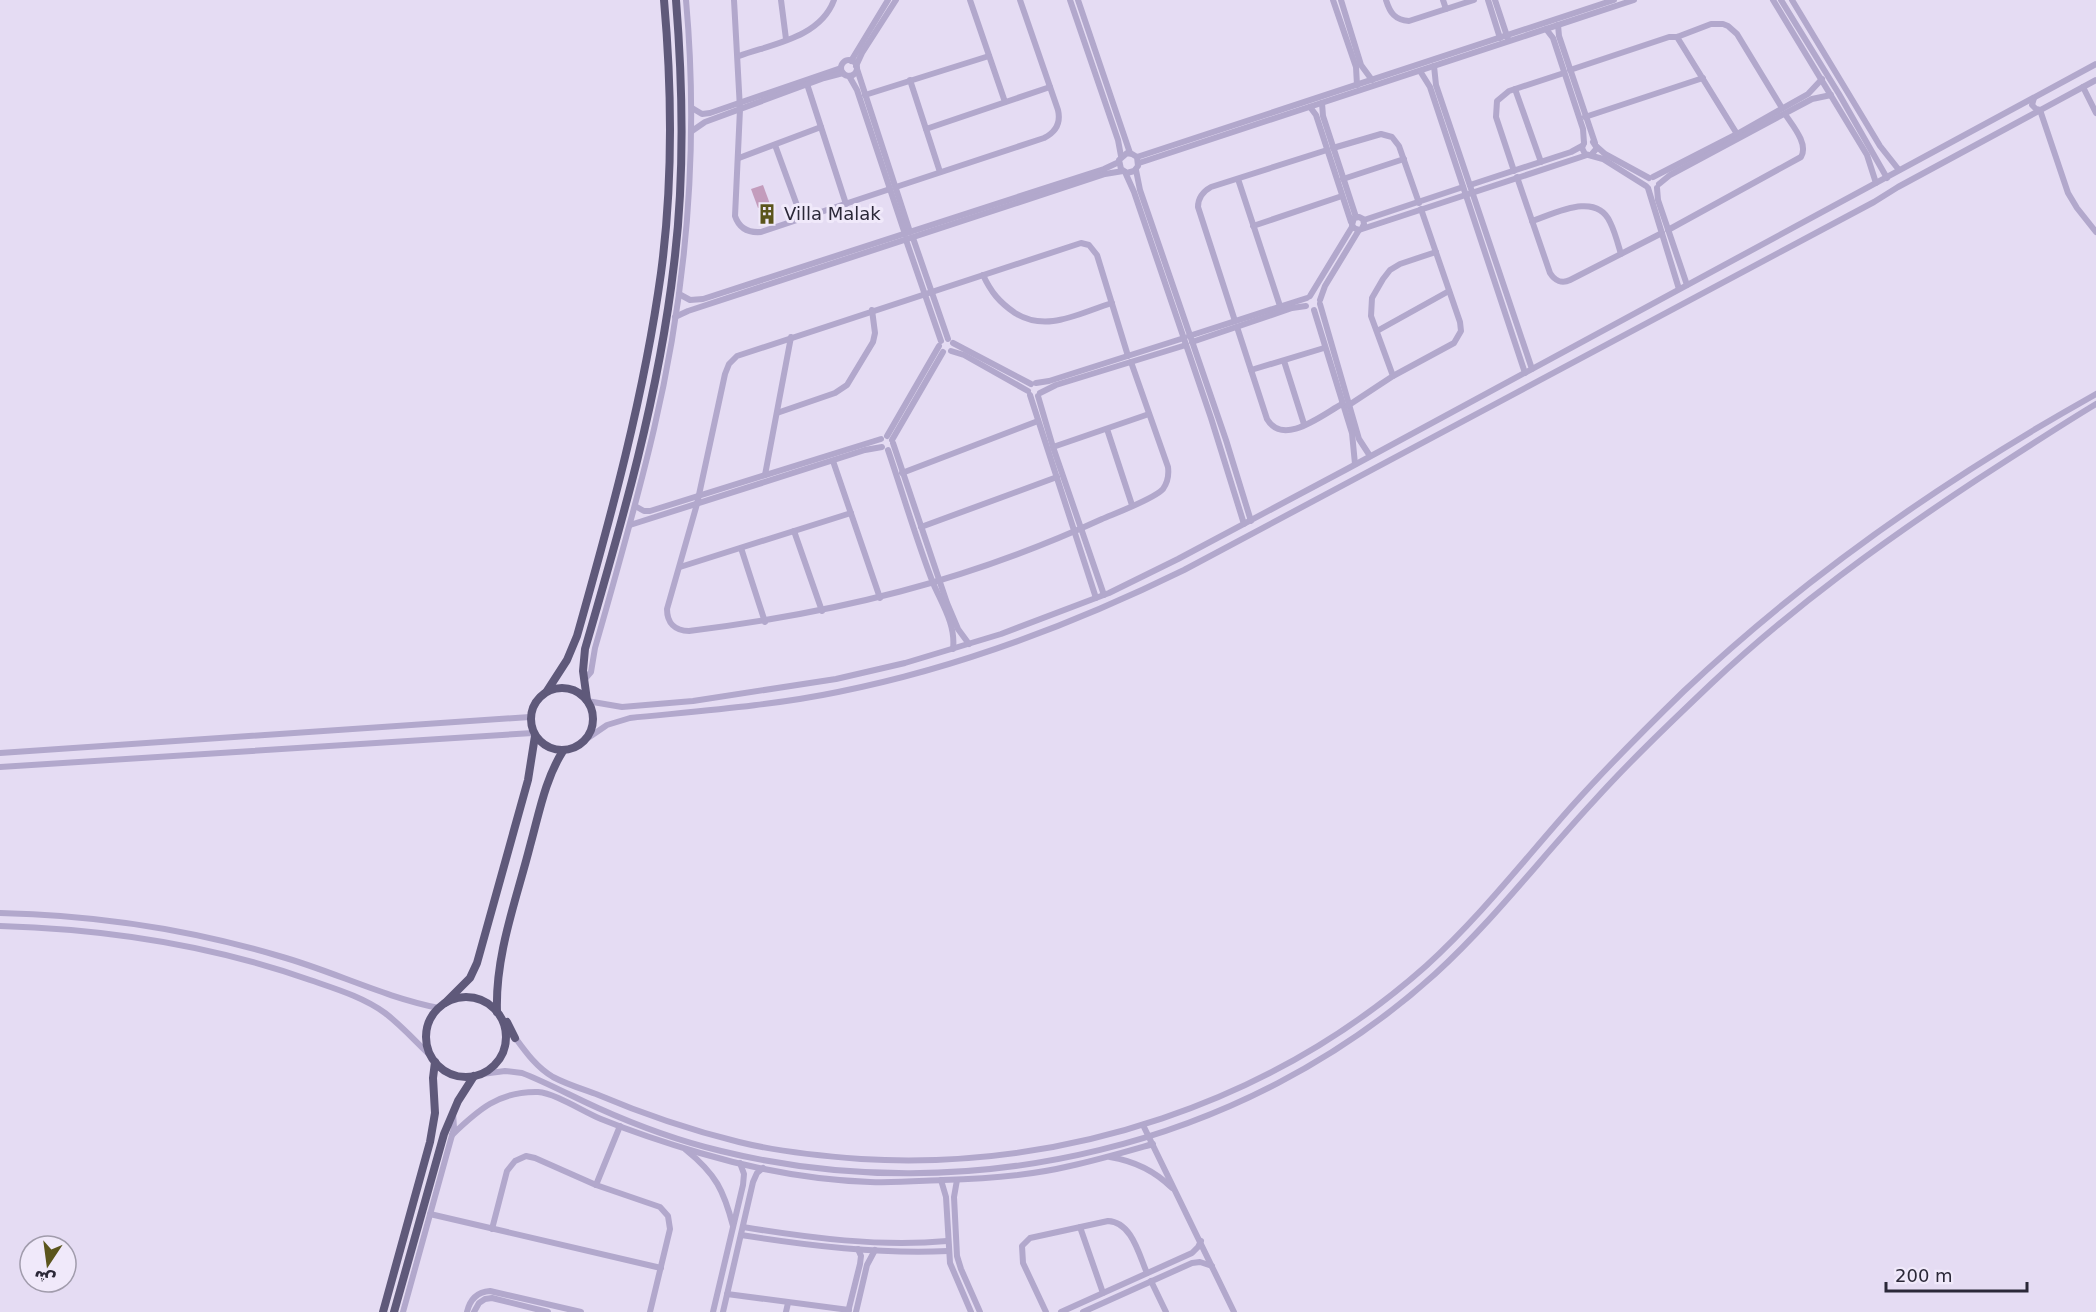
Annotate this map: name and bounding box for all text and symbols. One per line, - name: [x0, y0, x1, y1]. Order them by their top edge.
- building icon: Villa Malak: [755, 202, 779, 226]
- place label: Villa Malak: [784, 203, 881, 224]
- north arrow: [18, 1234, 78, 1294]
- scale bar: [1886, 1255, 2027, 1293]
- text: 200 m: [1895, 1265, 1953, 1286]
- text: ش: [32, 1266, 58, 1290]

